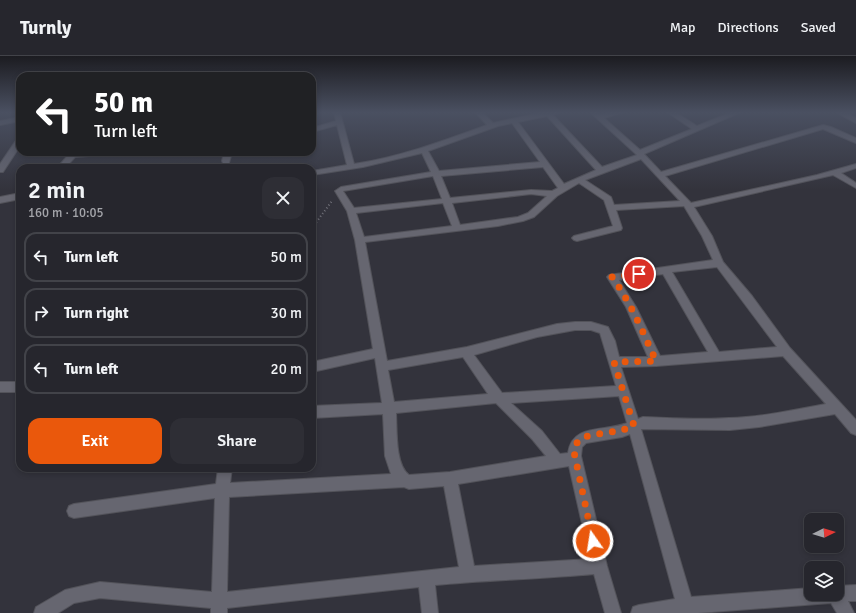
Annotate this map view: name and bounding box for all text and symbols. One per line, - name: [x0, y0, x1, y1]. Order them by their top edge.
- text: Turnly: [20, 16, 72, 40]
- text: Map: [670, 19, 696, 36]
- text: Directions: [718, 19, 779, 36]
- text: Saved: [801, 19, 836, 36]
- text: 50 m: [94, 86, 153, 120]
- icon: left: [28, 88, 80, 140]
- text: Turn left: [94, 120, 157, 142]
- text: 2 min: [28, 175, 85, 205]
- button: close: [262, 177, 304, 219]
- text: 160 m · 10:05: [28, 205, 104, 221]
- icon: left: [30, 246, 52, 268]
- text: Turn left: [64, 248, 118, 266]
- text: 50 m: [271, 248, 302, 266]
- pin: [622, 257, 656, 291]
- icon: arrive: [628, 263, 650, 285]
- icon: right: [30, 302, 52, 324]
- text: Turn right: [64, 304, 129, 322]
- text: 30 m: [271, 304, 302, 322]
- icon: left: [30, 358, 52, 380]
- text: Turn left: [64, 360, 118, 378]
- text: 20 m: [271, 360, 302, 378]
- button: Exit: [28, 418, 162, 464]
- button: Share: [170, 418, 304, 464]
- north arrow: [804, 513, 844, 553]
- map controls: [804, 513, 844, 601]
- position arrow: [572, 520, 614, 562]
- button: layers: [804, 561, 844, 601]

